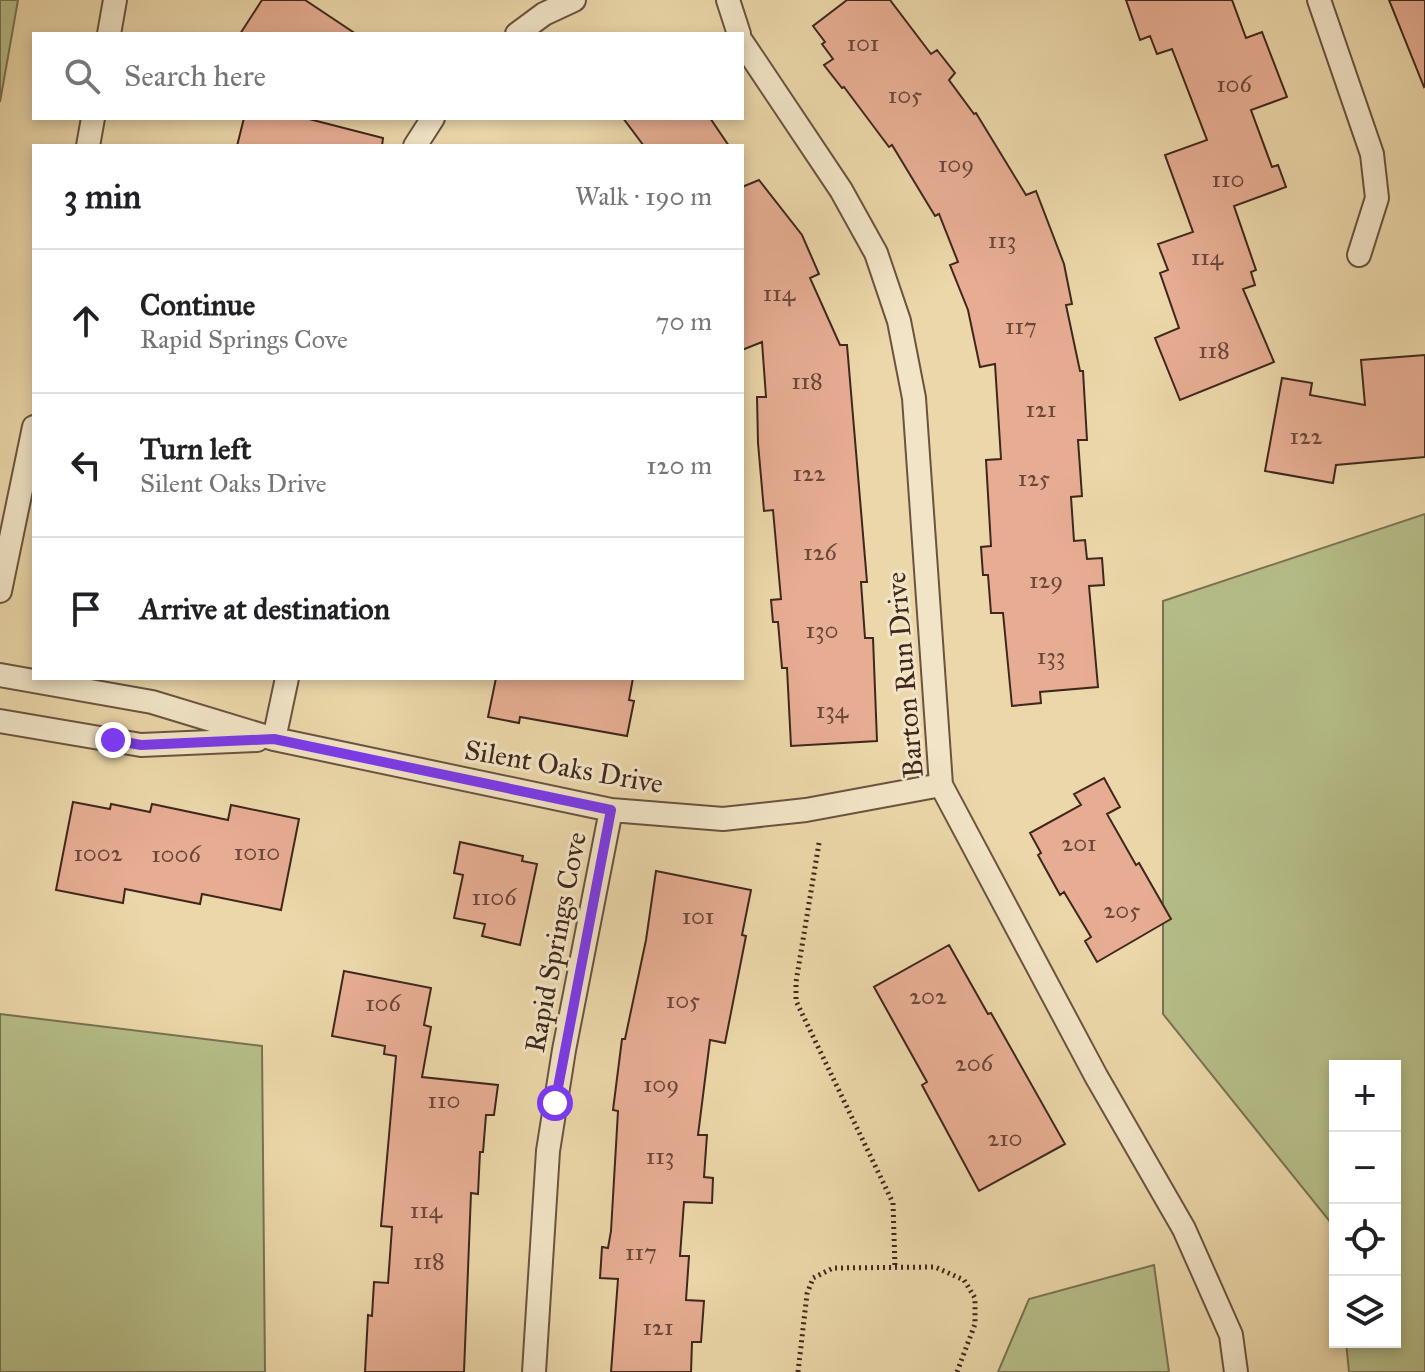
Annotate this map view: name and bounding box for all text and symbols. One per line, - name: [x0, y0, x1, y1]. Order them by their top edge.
- house number: 101: [847, 28, 879, 58]
- search box: [32, 32, 744, 120]
- icon: search: [60, 54, 104, 98]
- text: Search here: [124, 58, 266, 94]
- house number: 106: [1216, 69, 1253, 99]
- house number: 105: [888, 80, 922, 110]
- house number: 109: [938, 149, 974, 179]
- house number: 110: [1212, 164, 1244, 194]
- text: 3 min: [64, 176, 141, 217]
- text: Walk · 190 m: [575, 180, 712, 212]
- house number: 113: [988, 225, 1016, 255]
- house number: 114: [1191, 242, 1224, 272]
- house number: 114: [763, 278, 796, 308]
- text: Continue: [140, 287, 255, 323]
- icon: ahead: [64, 299, 108, 343]
- text: 70 m: [656, 305, 712, 337]
- house number: 117: [1005, 311, 1037, 341]
- text: Rapid Springs Cove: [140, 323, 348, 355]
- house number: 118: [1198, 335, 1230, 365]
- house number: 118: [791, 366, 823, 396]
- house number: 121: [1026, 394, 1056, 424]
- house number: 122: [1289, 421, 1323, 451]
- text: Turn left: [140, 431, 251, 467]
- icon: left: [64, 443, 108, 487]
- text: 120 m: [646, 449, 712, 481]
- house number: 122: [792, 458, 826, 488]
- house number: 125: [1018, 463, 1050, 493]
- text: Silent Oaks Drive: [140, 467, 327, 499]
- house number: 126: [803, 537, 838, 567]
- house number: 129: [1029, 565, 1063, 595]
- street label: Barton Run Drive: [878, 571, 931, 779]
- icon: arrive: [64, 587, 108, 631]
- text: Arrive at destination: [140, 591, 390, 627]
- house number: 130: [805, 615, 839, 645]
- house number: 133: [1037, 641, 1065, 671]
- house number: 134: [816, 695, 849, 725]
- route end: [95, 722, 131, 758]
- street label: Silent Oaks Drive: [462, 732, 666, 801]
- house number: 201: [1061, 828, 1097, 858]
- street label: Rapid Springs Cove: [517, 829, 594, 1055]
- house number: 1010: [234, 837, 280, 867]
- house number: 1002: [73, 838, 123, 868]
- house number: 1006: [151, 839, 202, 869]
- house number: 1106: [471, 882, 517, 912]
- house number: 205: [1104, 895, 1140, 925]
- house number: 101: [682, 901, 714, 931]
- house number: 202: [909, 981, 947, 1011]
- house number: 105: [666, 985, 700, 1015]
- house number: 106: [365, 988, 402, 1018]
- house number: 206: [955, 1048, 994, 1078]
- map controls: [1329, 1060, 1401, 1348]
- button: +: [1329, 1060, 1401, 1132]
- house number: 109: [643, 1069, 679, 1099]
- house number: 110: [428, 1085, 460, 1115]
- route start: [537, 1085, 573, 1121]
- house number: 210: [987, 1123, 1023, 1153]
- button: −: [1329, 1132, 1401, 1204]
- house number: 113: [646, 1141, 674, 1171]
- house number: 114: [410, 1195, 443, 1225]
- button: locate: [1329, 1204, 1401, 1276]
- house number: 117: [625, 1237, 657, 1267]
- house number: 118: [413, 1246, 445, 1276]
- button: layers: [1329, 1276, 1401, 1348]
- house number: 121: [643, 1312, 673, 1342]

